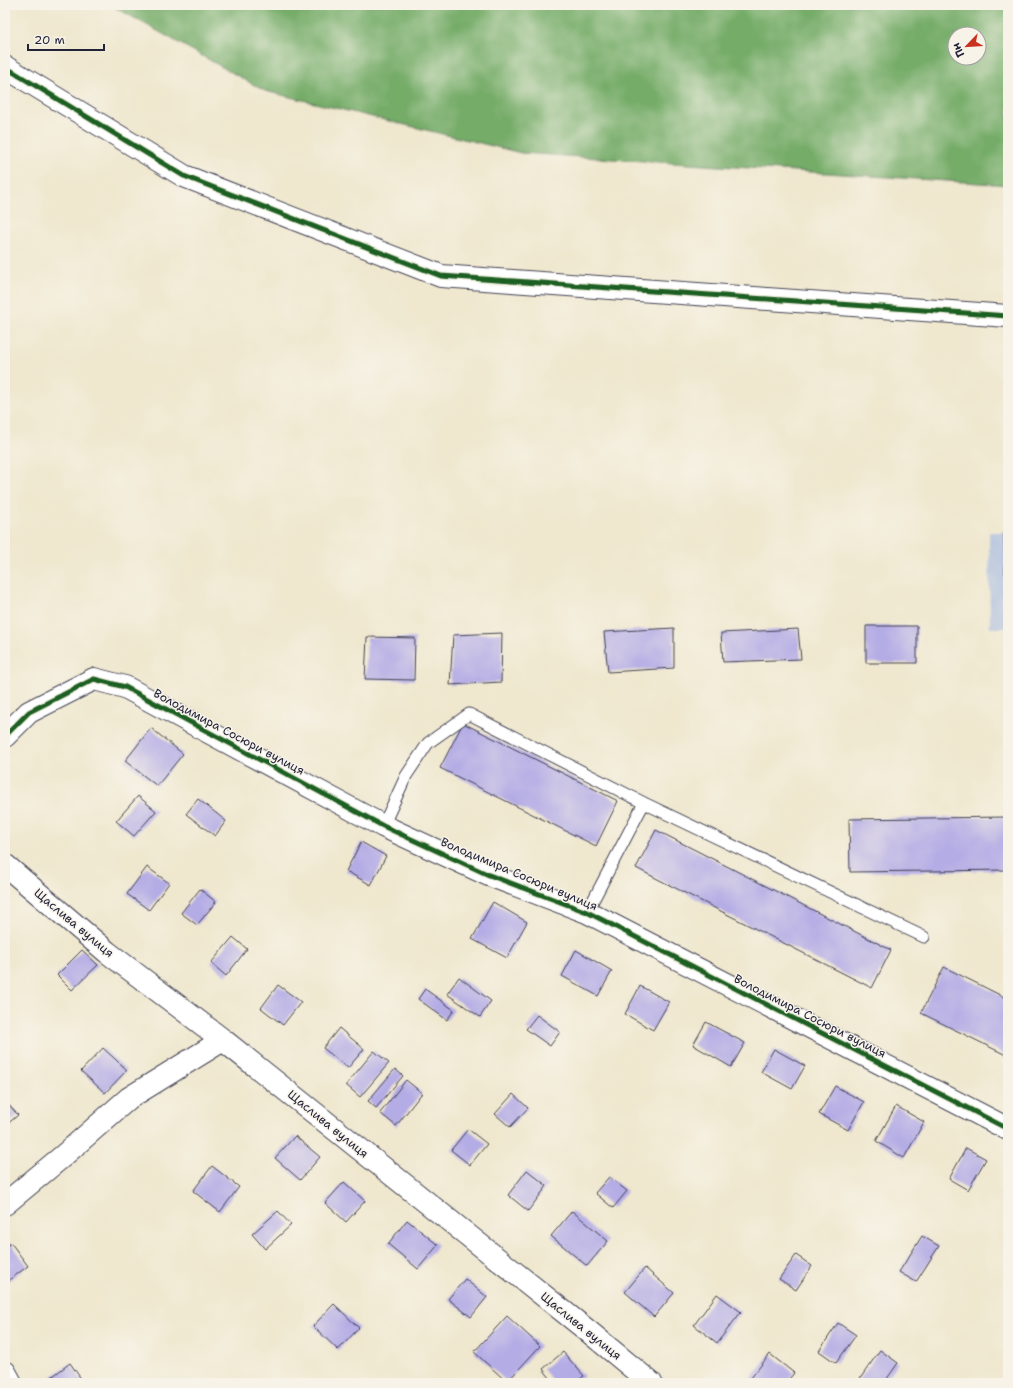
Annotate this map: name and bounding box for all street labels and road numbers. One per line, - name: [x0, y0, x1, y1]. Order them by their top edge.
- street label: Володимира Сосюри вулиця: [151, 685, 307, 779]
- street label: Володимира Сосюри вулиця: [438, 834, 600, 914]
- street label: Щаслива вулиця: [31, 885, 117, 961]
- street label: Володимира Сосюри вулиця: [731, 971, 889, 1061]
- street label: Щаслива вулиця: [284, 1086, 372, 1162]
- street label: Щаслива вулиця: [537, 1288, 625, 1364]

